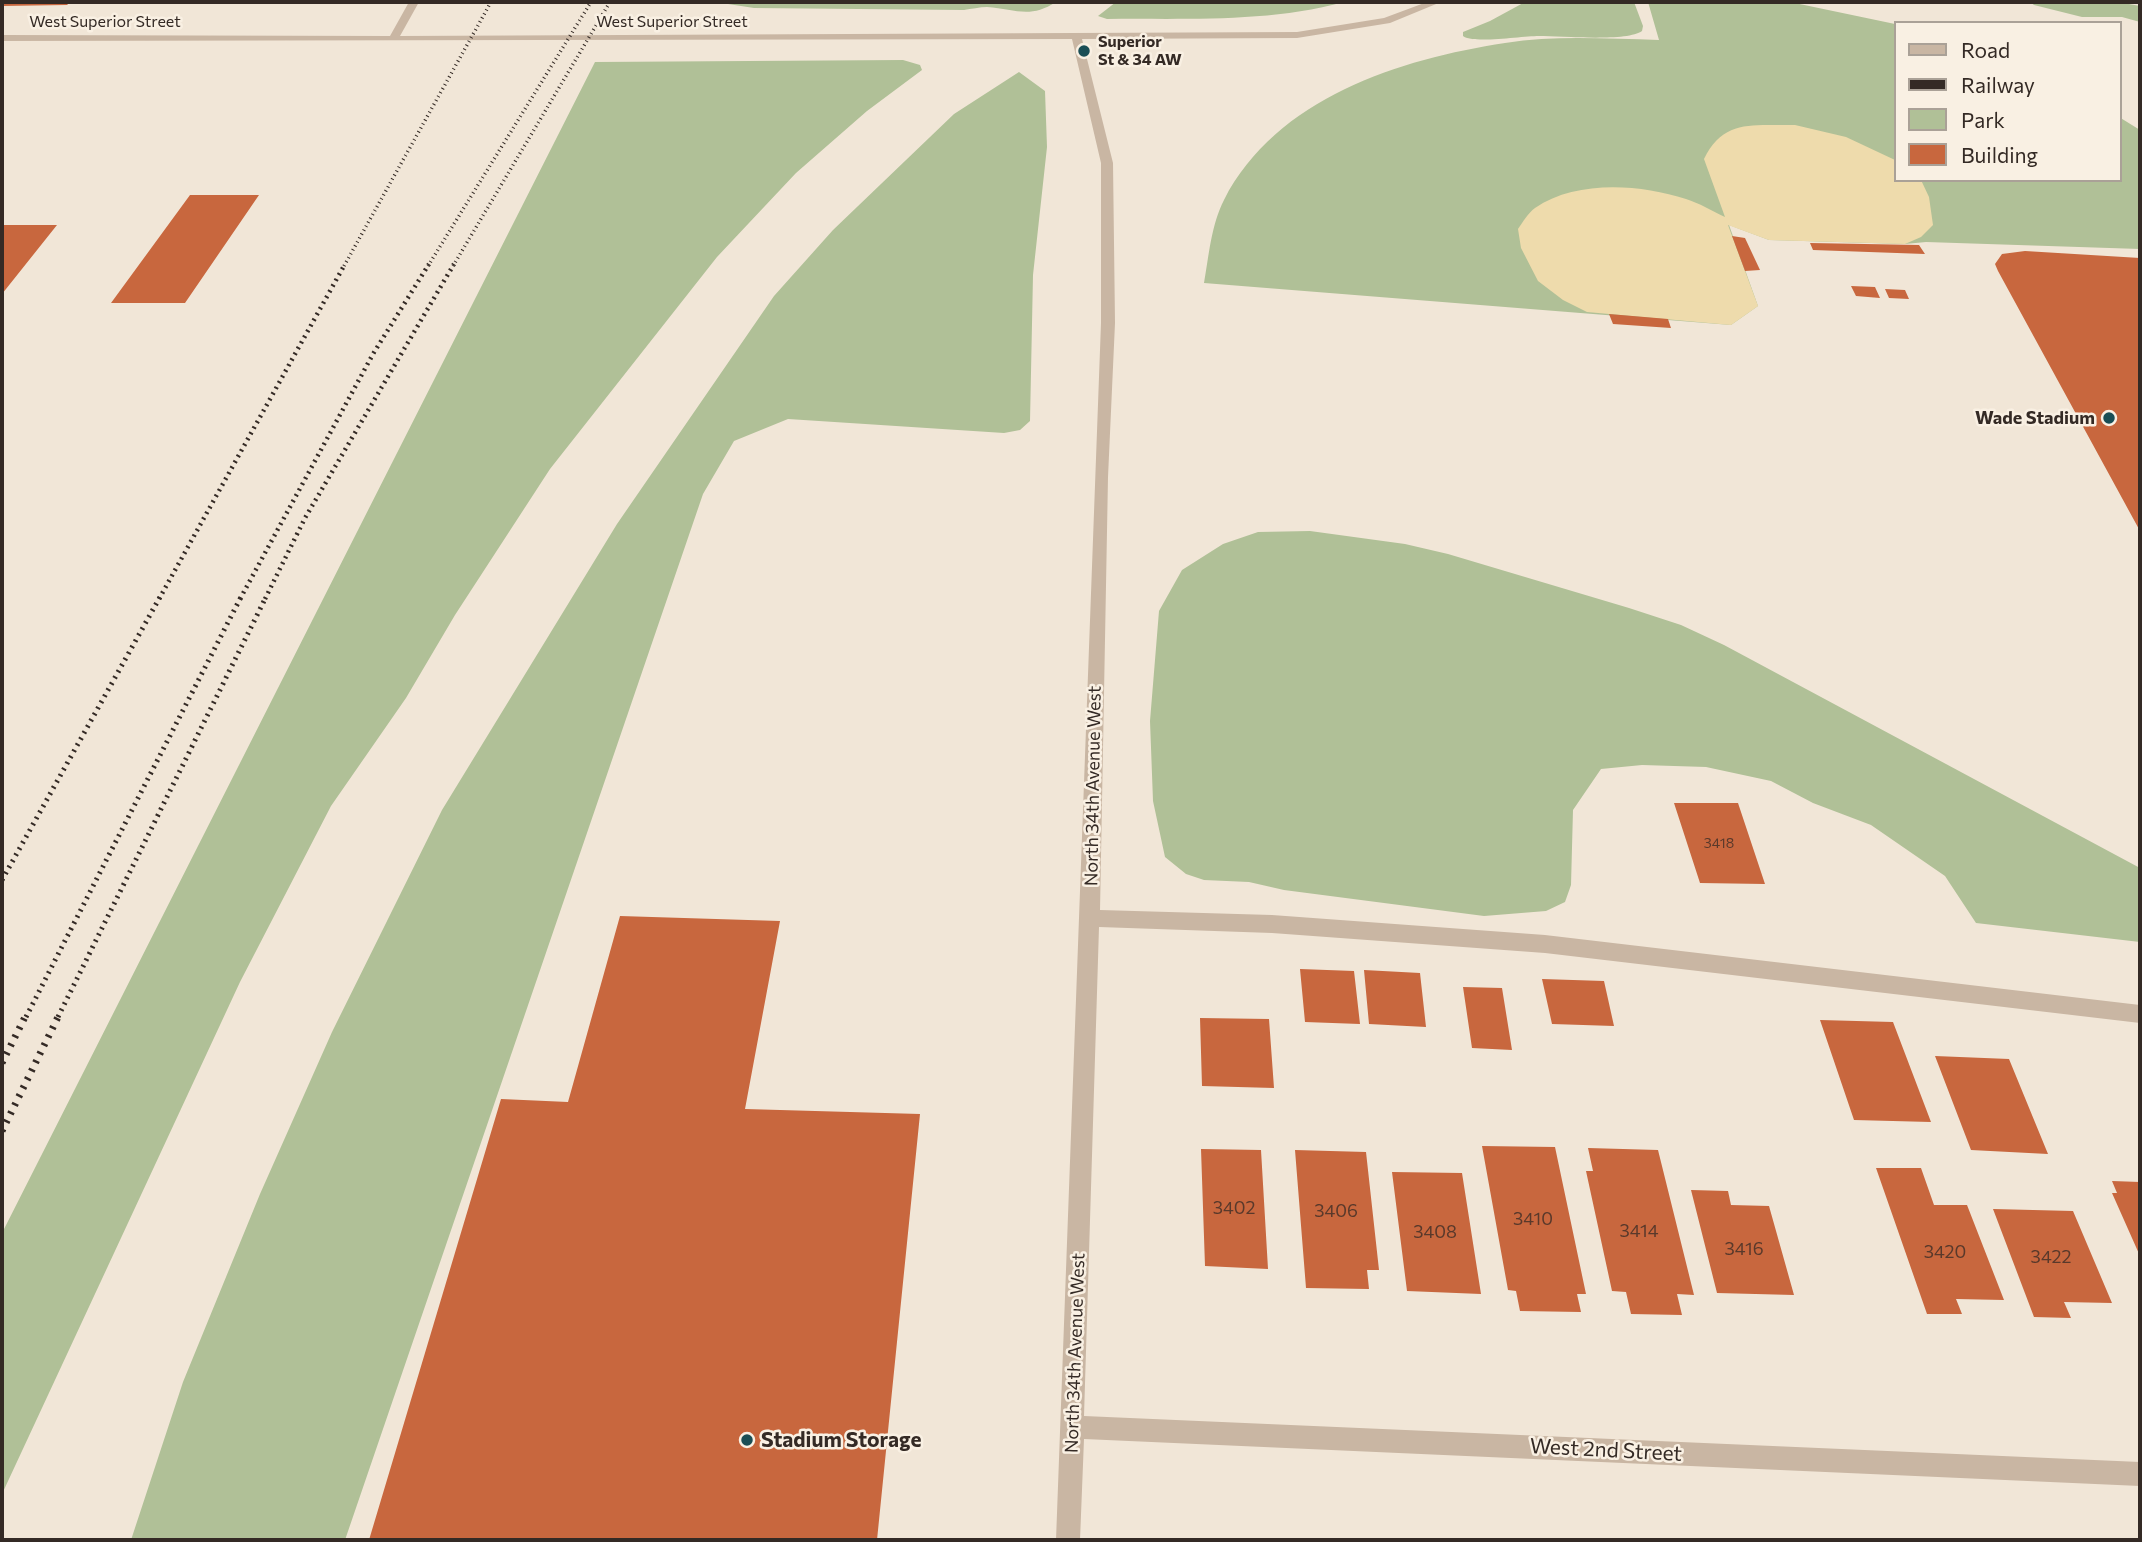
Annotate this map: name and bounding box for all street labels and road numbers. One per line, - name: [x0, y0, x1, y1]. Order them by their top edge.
- street label: West Superior Street: [29, 12, 181, 32]
- street label: West Superior Street: [596, 12, 748, 32]
- street label: North 34th Avenue West: [1080, 686, 1106, 886]
- street label: North 34th Avenue West: [1061, 1252, 1089, 1454]
- street label: West 2nd Street: [1529, 1433, 1683, 1467]

